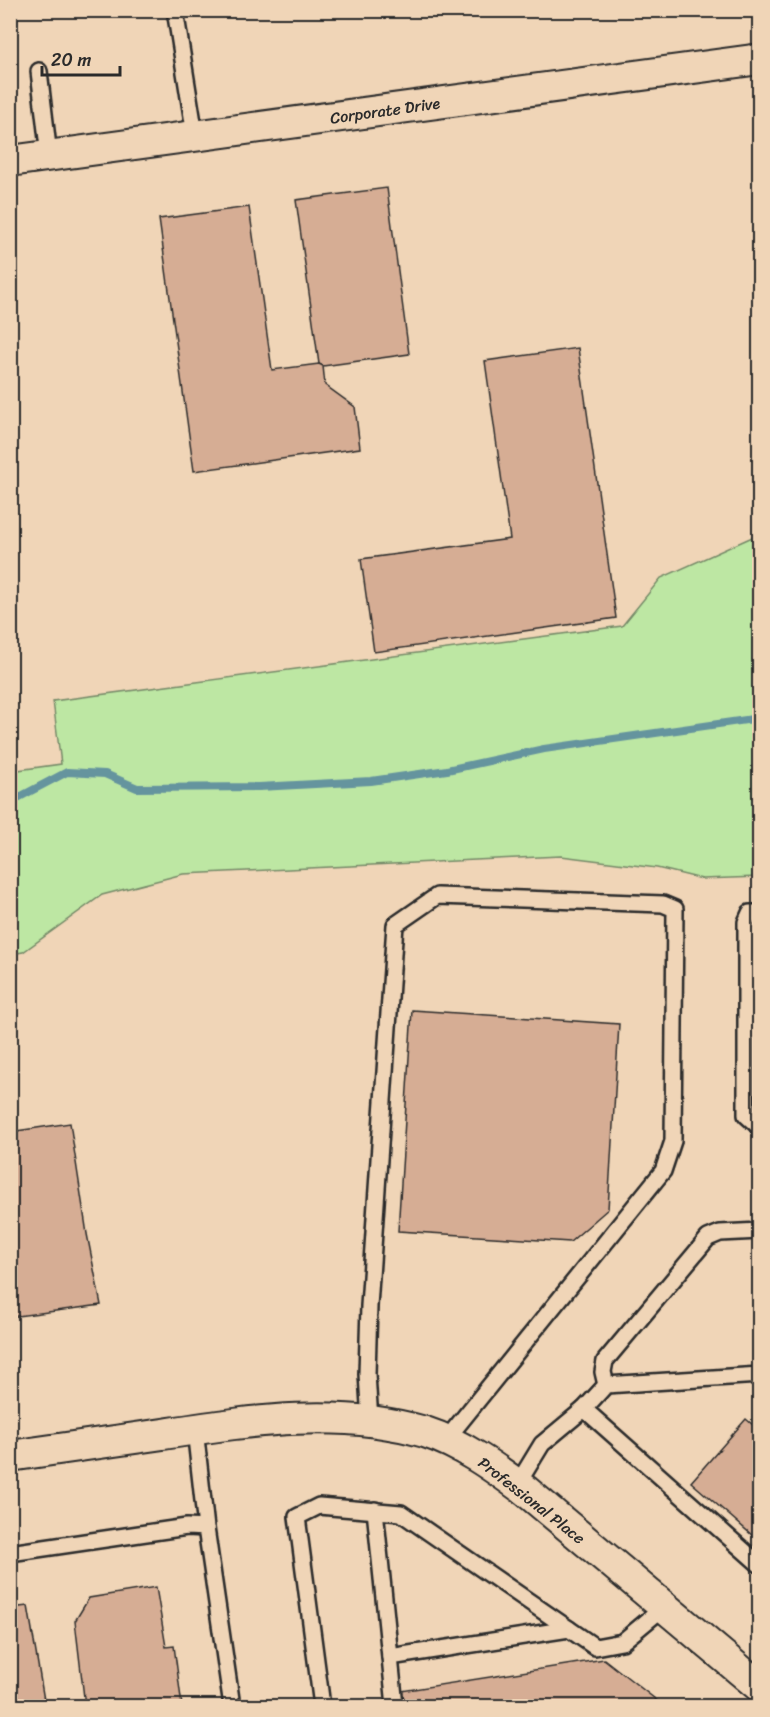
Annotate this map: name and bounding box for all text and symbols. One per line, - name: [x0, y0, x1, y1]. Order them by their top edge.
- scale bar: [42, 39, 120, 77]
- text: 20 m: [51, 44, 91, 76]
- street label: Corporate Drive: [328, 88, 442, 133]
- street label: Professional Place: [472, 1449, 592, 1552]

